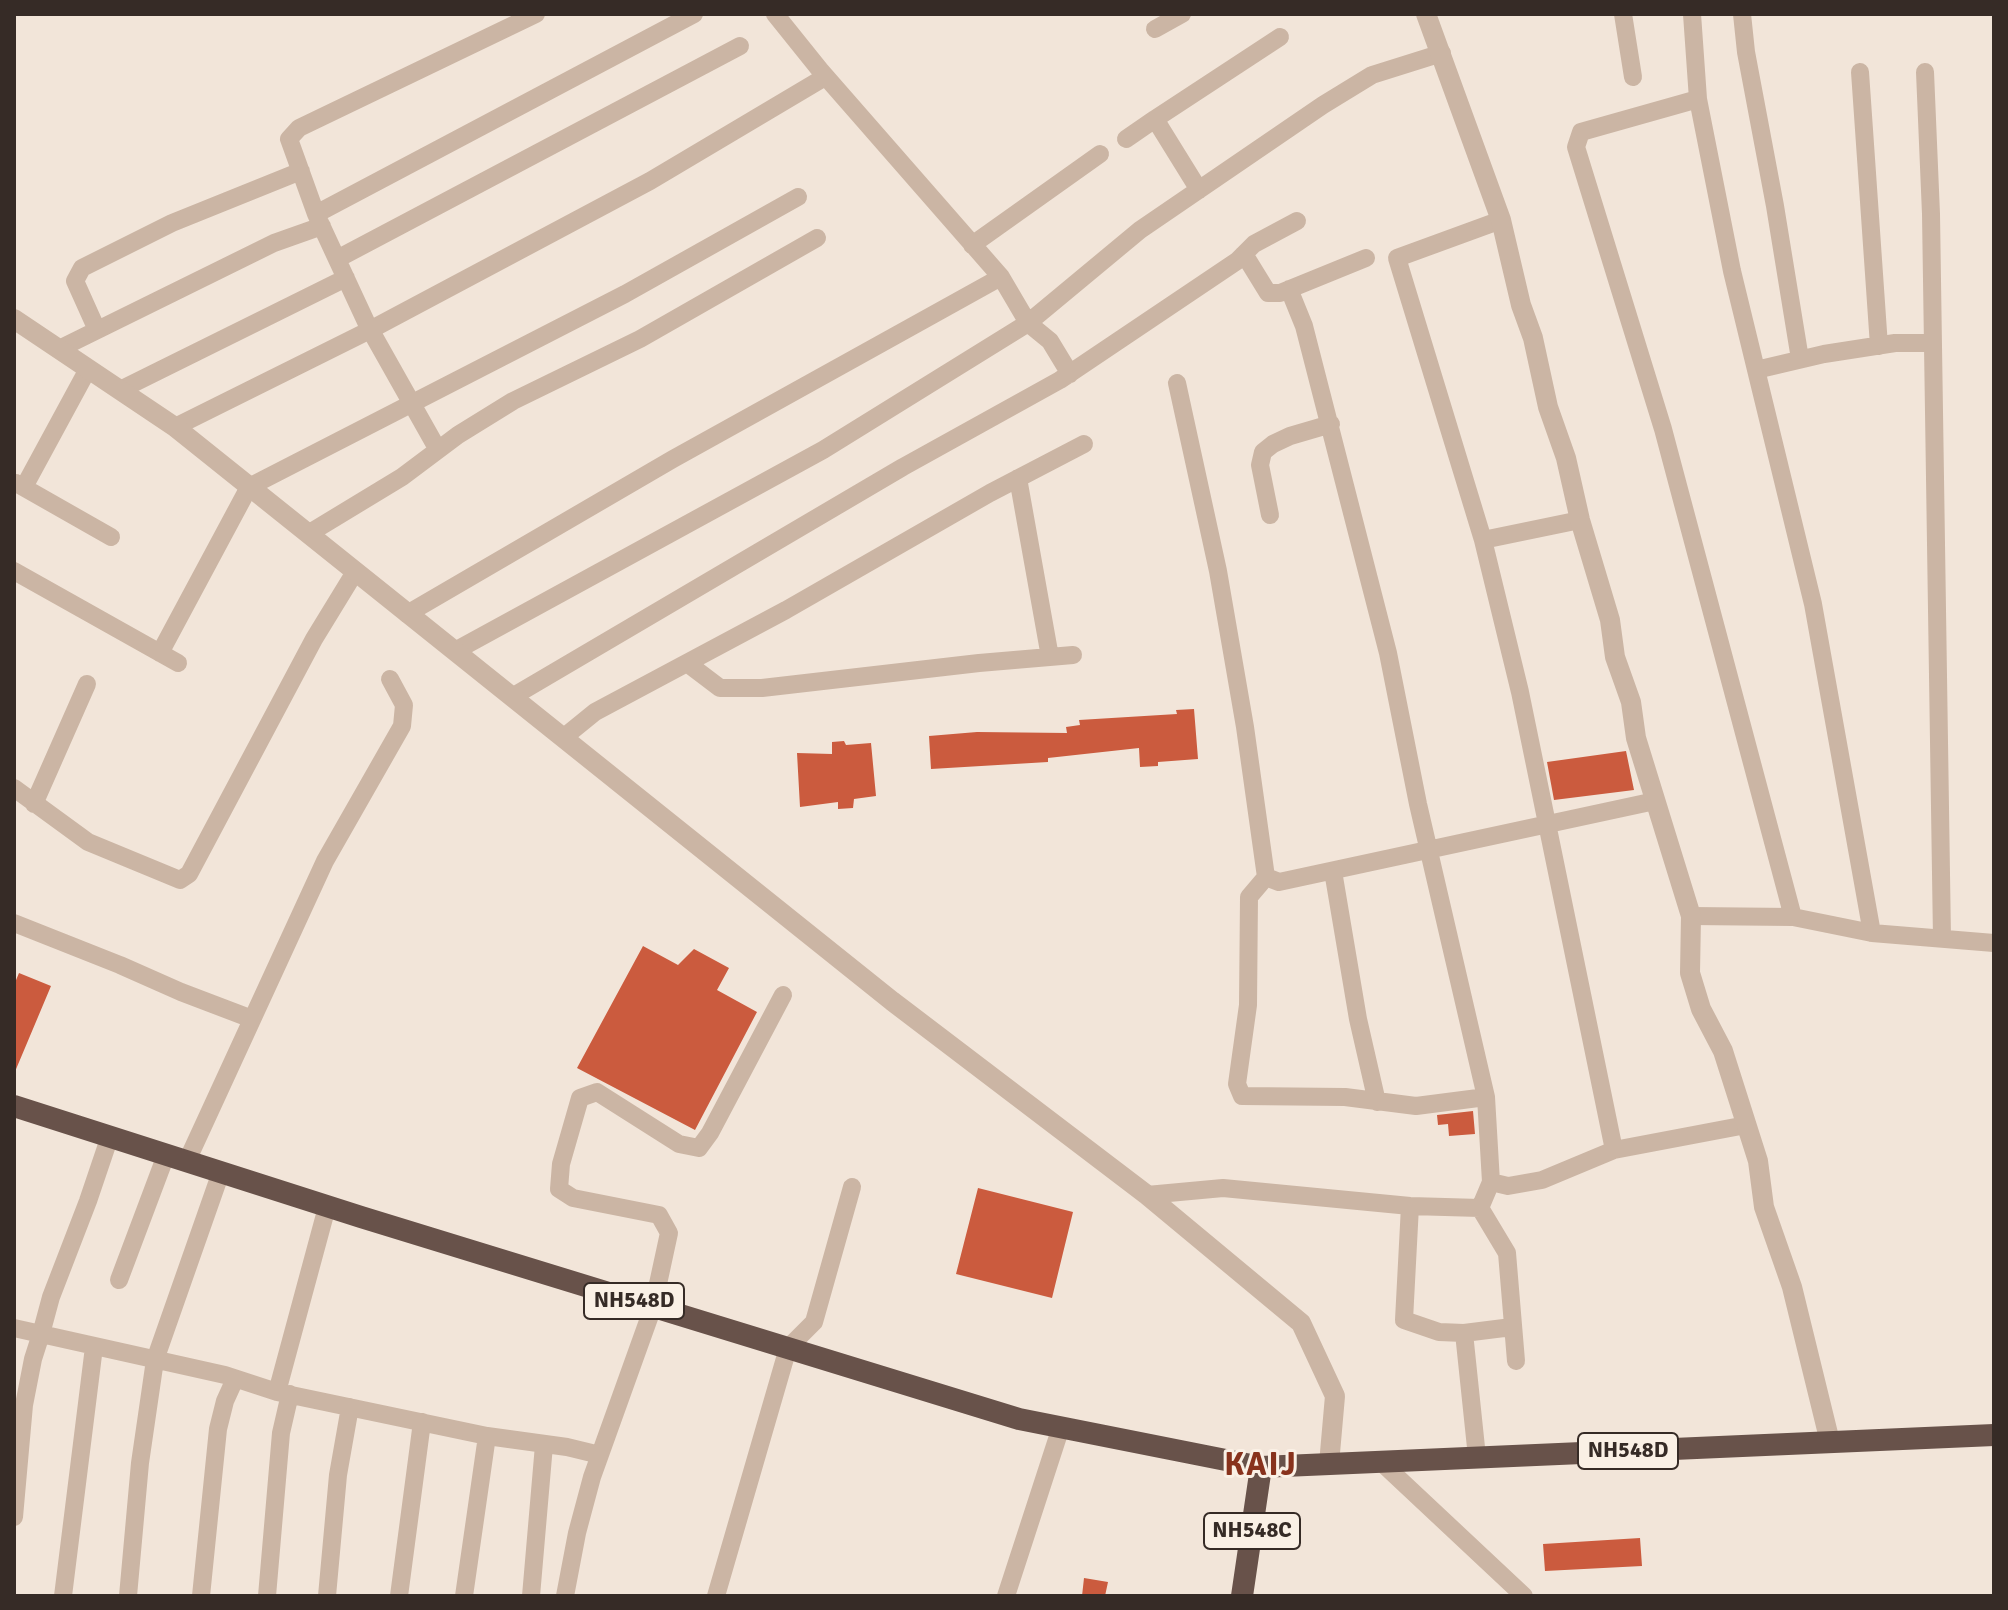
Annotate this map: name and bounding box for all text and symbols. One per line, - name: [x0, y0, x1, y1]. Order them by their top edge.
- road number: NH548D: [584, 1283, 684, 1319]
- road number: NH548D: [1578, 1433, 1678, 1469]
- district label: KAIJ: [1224, 1448, 1298, 1486]
- road number: NH548C: [1204, 1513, 1300, 1549]

